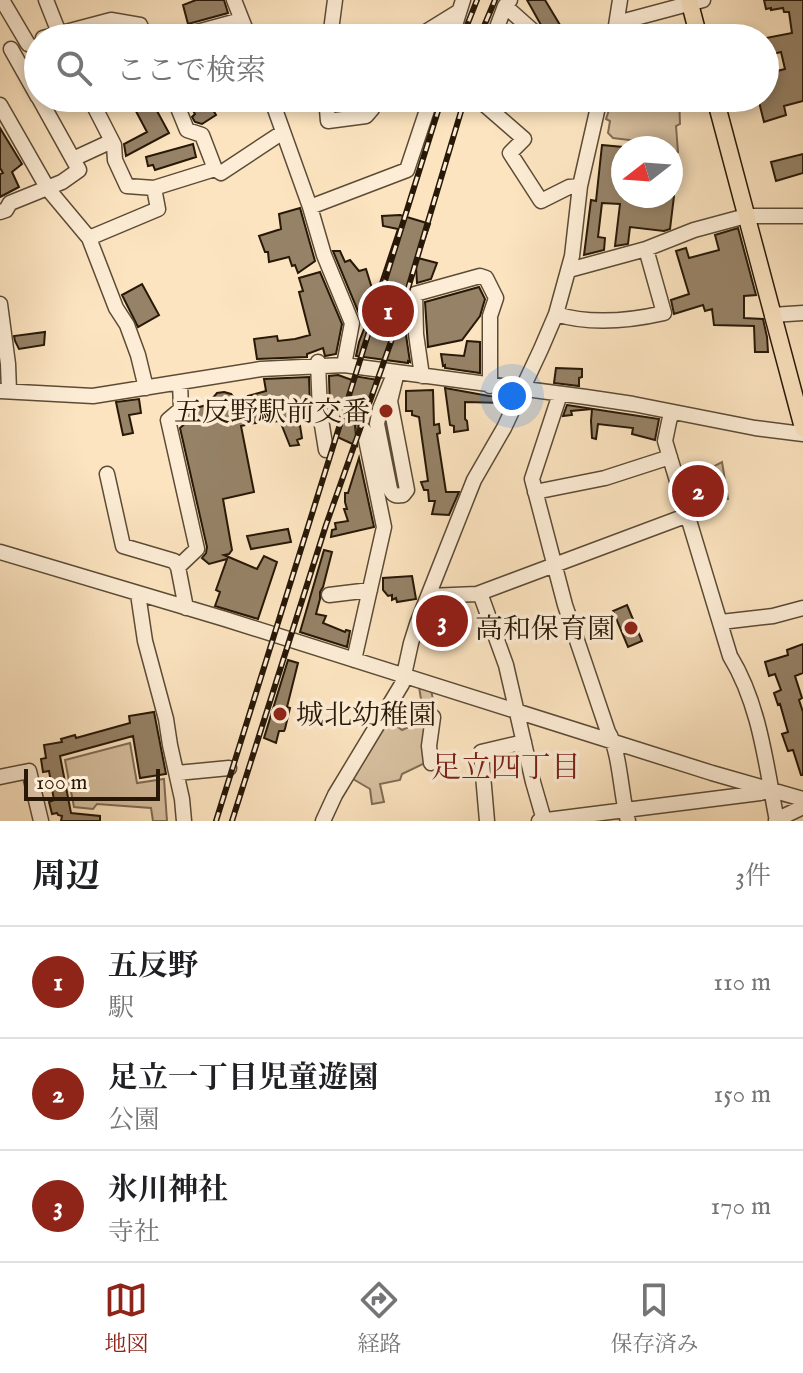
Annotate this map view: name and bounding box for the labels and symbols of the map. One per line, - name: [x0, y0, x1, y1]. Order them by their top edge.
- north arrow: [611, 136, 683, 208]
- pin: 1: [362, 281, 414, 341]
- your location: [492, 376, 532, 416]
- place label: 五反野駅前交番: [174, 396, 370, 431]
- marker: 五反野駅前交番: [377, 402, 395, 420]
- pin: 2: [672, 461, 724, 521]
- pin: 3: [416, 591, 468, 651]
- place label: 高和保育園: [475, 613, 615, 648]
- marker: 高和保育園: [622, 619, 640, 637]
- place label: 城北幼稚園: [296, 699, 436, 734]
- marker: 城北幼稚園: [271, 705, 289, 723]
- district label: 足立四丁目: [431, 750, 581, 788]
- scale bar: [24, 765, 160, 801]

